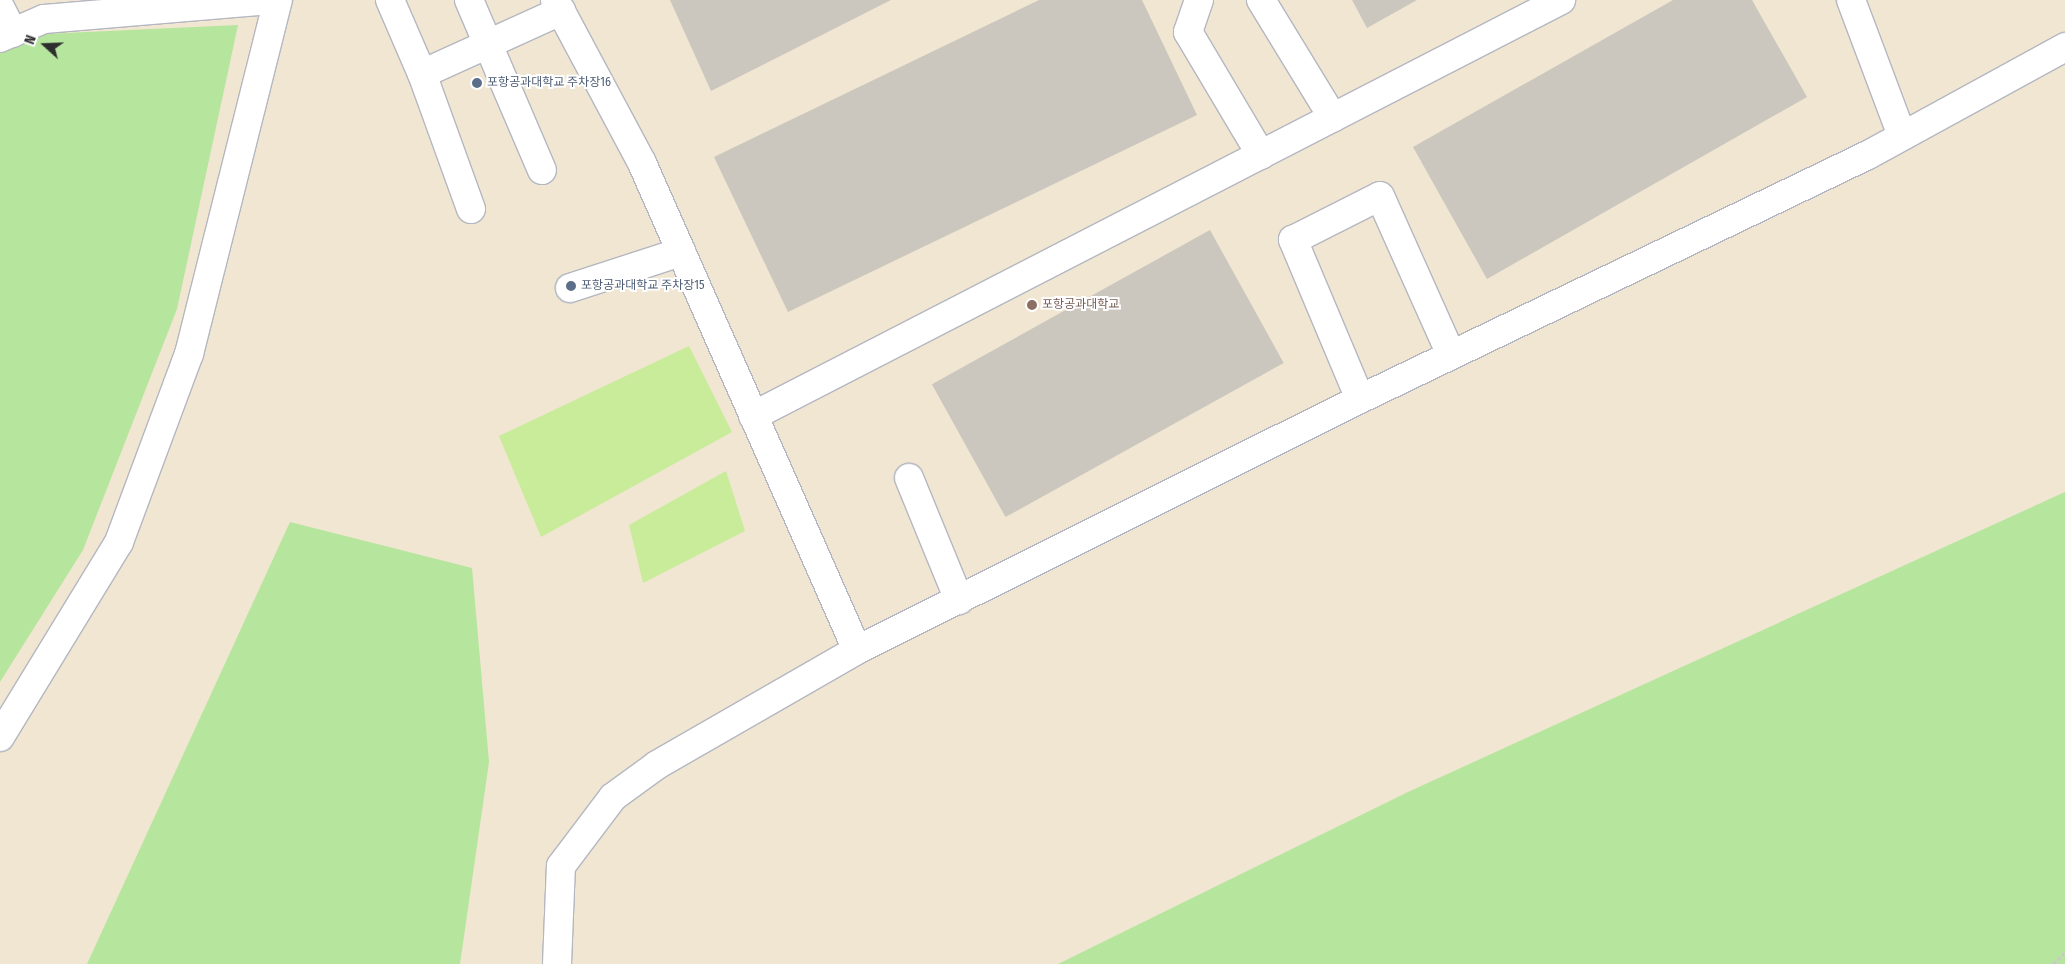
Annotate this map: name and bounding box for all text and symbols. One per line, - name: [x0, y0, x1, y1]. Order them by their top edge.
- north arrow: [20, 20, 70, 70]
- text: N: [21, 33, 40, 47]
- place label: 포항공과대학교 주차장16: [487, 76, 611, 90]
- marker: 포항공과대학교 주차장16: [471, 77, 483, 89]
- place label: 포항공과대학교 주차장15: [581, 279, 704, 293]
- marker: 포항공과대학교 주차장15: [565, 280, 577, 292]
- place label: 포항공과대학교: [1042, 298, 1119, 312]
- marker: 포항공과대학교: [1026, 299, 1038, 311]

